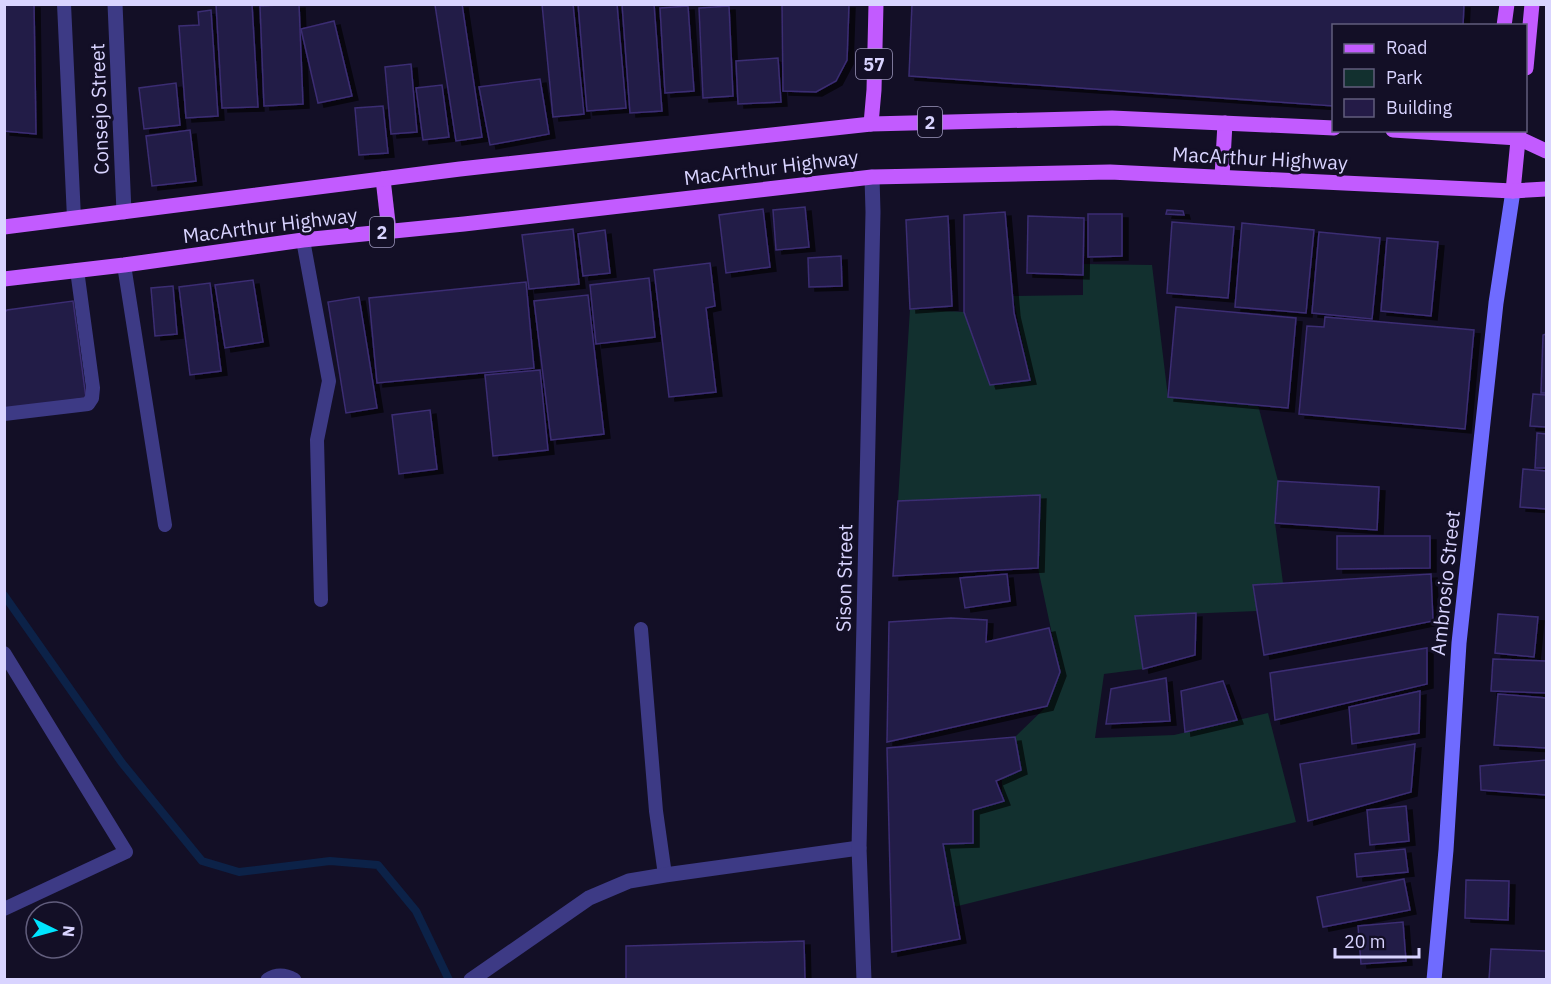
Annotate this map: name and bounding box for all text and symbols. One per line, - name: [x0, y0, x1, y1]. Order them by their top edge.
- legend: [1332, 24, 1527, 132]
- text: Road: [1386, 36, 1427, 59]
- street label: Consejo Street: [83, 43, 115, 175]
- road number: 57: [856, 49, 892, 79]
- text: Park: [1386, 66, 1423, 89]
- text: Building: [1386, 96, 1453, 119]
- road number: 2: [918, 107, 942, 137]
- street label: MacArthur Highway: [1171, 140, 1349, 176]
- street label: MacArthur Highway: [682, 143, 860, 191]
- street label: MacArthur Highway: [181, 201, 359, 249]
- road number: 2: [370, 217, 394, 247]
- street label: Ambrosio Street: [1424, 509, 1466, 657]
- street label: Sison Street: [830, 524, 858, 632]
- north arrow: [24, 900, 84, 960]
- scale bar: [1335, 921, 1419, 959]
- text: N: [58, 925, 79, 938]
- text: 20 m: [1344, 930, 1386, 953]

